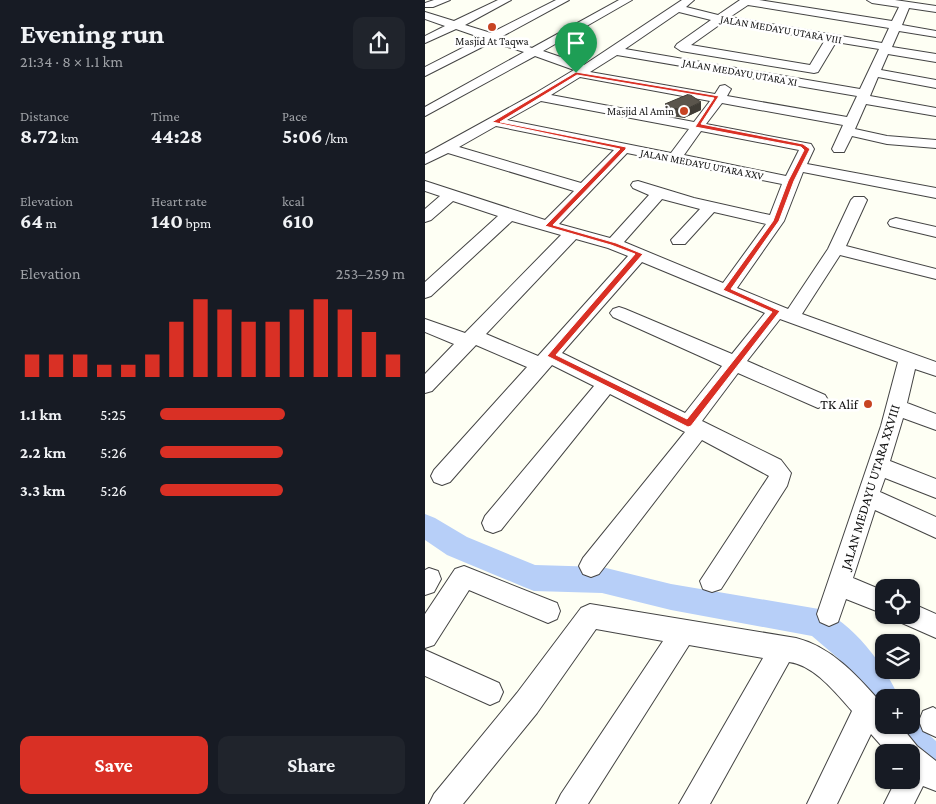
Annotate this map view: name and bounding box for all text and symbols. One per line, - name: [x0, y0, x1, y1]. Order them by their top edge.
- street label: JALAN MEDAYU UTARA VIII: [718, 12, 843, 47]
- button: share: [353, 17, 405, 69]
- text: Evening run: [20, 18, 164, 49]
- marker: Masjid At Taqwa: [486, 21, 498, 33]
- pin: [555, 22, 597, 73]
- icon: arrive: [562, 29, 590, 57]
- place label: Masjid At Taqwa: [455, 35, 529, 48]
- text: 21:34 · 8 × 1.1 km: [20, 53, 123, 70]
- street label: JALAN MEDAYU UTARA XI: [680, 56, 798, 89]
- place label: Masjid Al Amin: [607, 105, 674, 118]
- marker: Masjid Al Amin: [678, 105, 690, 117]
- text: Distance: [20, 108, 69, 124]
- text: Time: [151, 108, 180, 124]
- text: Pace: [282, 108, 307, 124]
- text: 8.72: [20, 124, 58, 148]
- text: 44:28: [151, 124, 202, 148]
- text: 5:06: [282, 124, 322, 148]
- text: km: [58, 130, 79, 146]
- text: /km: [322, 130, 348, 146]
- street label: JALAN MEDAYU UTARA XXV: [638, 146, 765, 183]
- text: Elevation: [20, 193, 73, 209]
- text: Heart rate: [151, 193, 207, 209]
- text: kcal: [282, 193, 305, 209]
- text: 64: [20, 209, 43, 233]
- text: 140: [151, 209, 183, 233]
- text: 610: [282, 209, 314, 233]
- text: m: [43, 215, 57, 231]
- text: bpm: [183, 215, 211, 231]
- text: Elevation: [20, 265, 81, 282]
- text: 253–259 m: [336, 265, 405, 282]
- place label: TK Alif: [820, 396, 859, 412]
- marker: TK Alif: [862, 398, 874, 410]
- street label: JALAN MEDAYU UTARA XXVIII: [837, 402, 903, 574]
- text: 1.1 km: [20, 406, 62, 423]
- text: 5:25: [100, 406, 126, 423]
- text: 2.2 km: [20, 444, 66, 461]
- text: 5:26: [100, 444, 127, 461]
- text: 3.3 km: [20, 482, 65, 499]
- text: 5:26: [100, 482, 127, 499]
- map controls: [875, 579, 920, 789]
- button: locate: [875, 579, 920, 624]
- button: layers: [875, 634, 920, 679]
- button: +: [875, 689, 920, 734]
- button: Save: [20, 736, 208, 794]
- button: Share: [218, 736, 405, 794]
- button: −: [875, 744, 920, 789]

